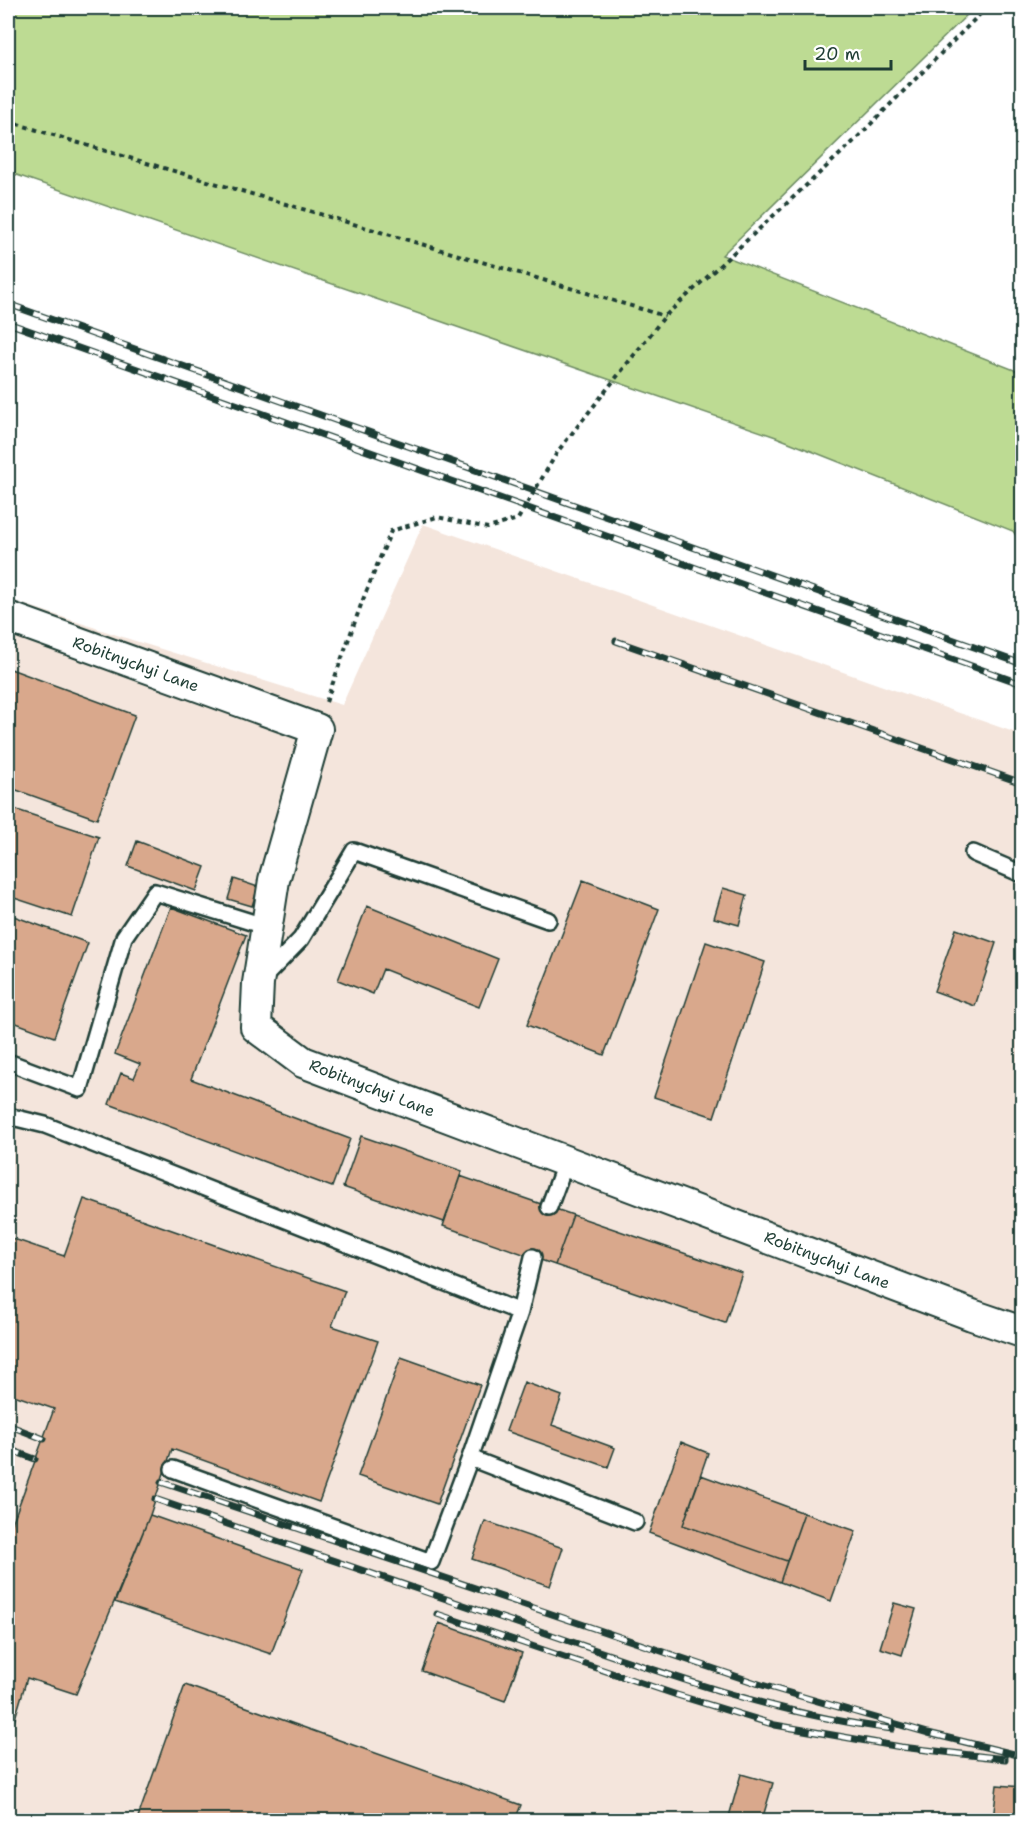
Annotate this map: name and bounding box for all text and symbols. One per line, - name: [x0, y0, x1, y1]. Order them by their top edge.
- scale bar: [805, 33, 890, 71]
- text: 20 m: [814, 42, 860, 66]
- street label: Robitnychyi Lane: [70, 631, 202, 697]
- street label: Robitnychyi Lane: [306, 1054, 438, 1122]
- street label: Robitnychyi Lane: [761, 1226, 893, 1294]

